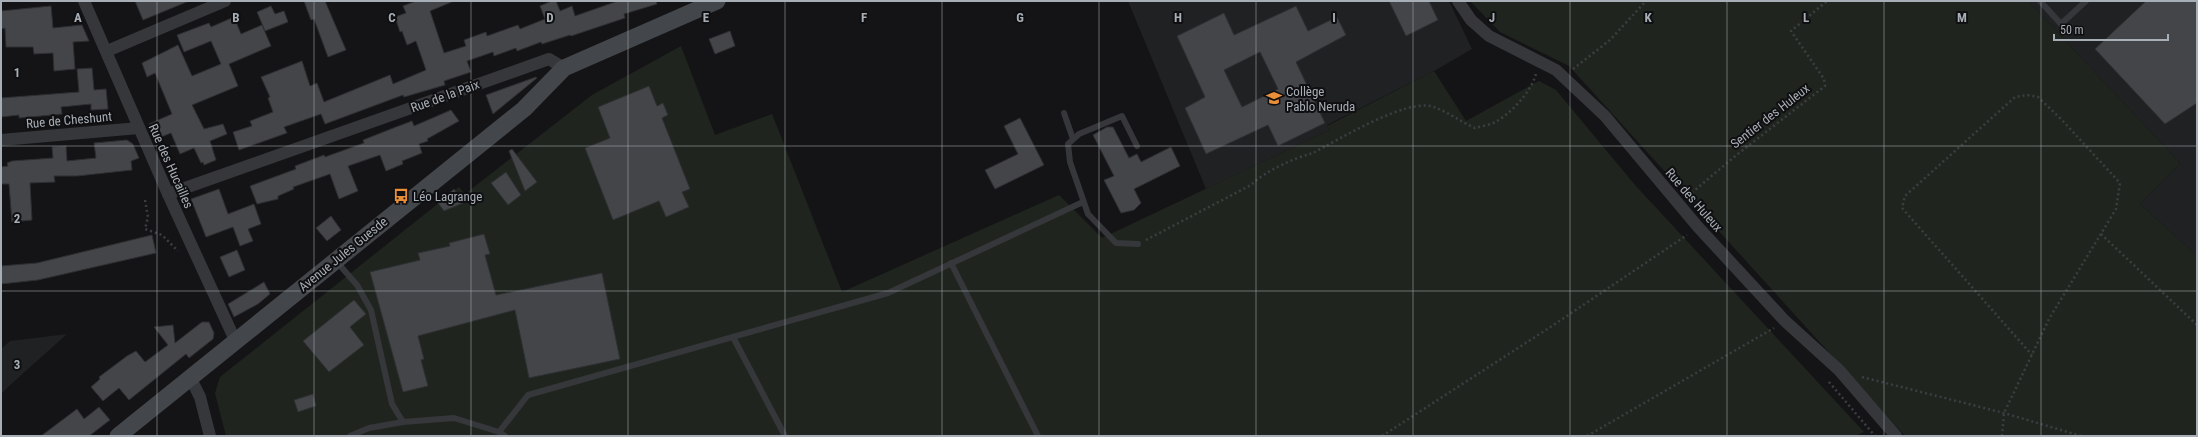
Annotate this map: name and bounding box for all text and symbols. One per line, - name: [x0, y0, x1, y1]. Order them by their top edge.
- text: A: [74, 10, 82, 25]
- text: B: [232, 10, 240, 25]
- text: C: [388, 10, 396, 25]
- text: D: [546, 10, 554, 25]
- text: E: [703, 10, 710, 25]
- text: F: [861, 10, 867, 25]
- text: G: [1016, 10, 1024, 25]
- text: H: [1174, 10, 1182, 25]
- text: I: [1332, 10, 1336, 25]
- text: J: [1489, 10, 1495, 25]
- text: K: [1644, 10, 1652, 25]
- text: L: [1803, 10, 1809, 25]
- text: M: [1957, 10, 1967, 25]
- scale bar: [2054, 16, 2168, 42]
- text: 50 m: [2060, 23, 2084, 37]
- text: 1: [14, 65, 20, 80]
- street label: Rue de la Paix: [409, 77, 482, 115]
- street label: Sentier des Huleux: [1728, 80, 1813, 151]
- place label: Collège Pablo Neruda: [1286, 84, 1355, 114]
- school or university icon: Collège Pablo Neruda: [1265, 89, 1283, 107]
- street label: Rue de Cheshunt: [25, 109, 113, 131]
- street label: Rue des Hucailles: [146, 121, 196, 211]
- street label: Rue des Huleux: [1662, 165, 1726, 235]
- bus stop icon: Léo Lagrange: [392, 187, 410, 205]
- place label: Léo Lagrange: [413, 189, 482, 204]
- text: 2: [14, 211, 21, 226]
- street label: Avenue Jules Guesde: [296, 214, 390, 294]
- text: 3: [14, 357, 20, 372]

